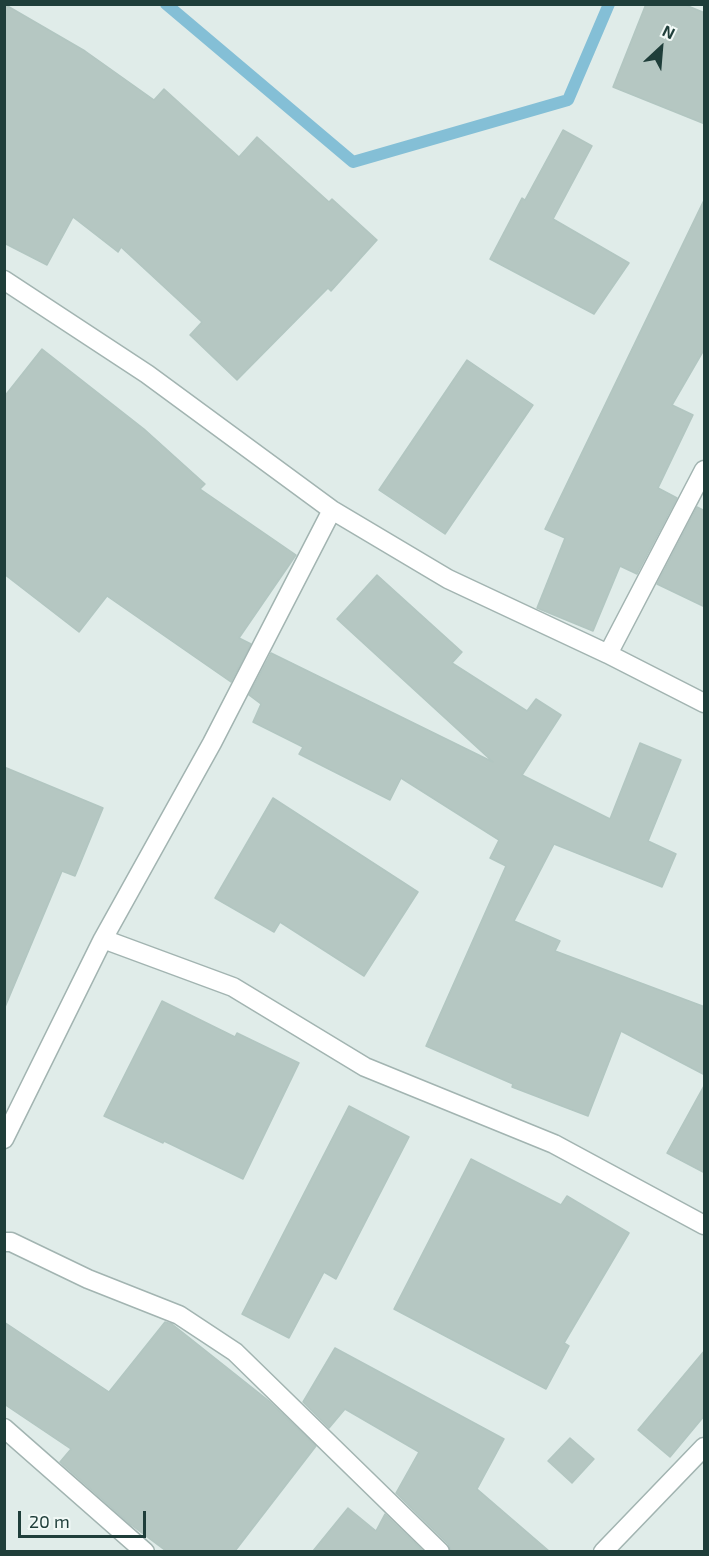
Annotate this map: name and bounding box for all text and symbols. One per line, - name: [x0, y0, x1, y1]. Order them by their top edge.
- north arrow: [631, 18, 691, 78]
- text: N: [660, 20, 678, 42]
- scale bar: [21, 1499, 148, 1537]
- text: 20 m: [29, 1510, 70, 1532]

